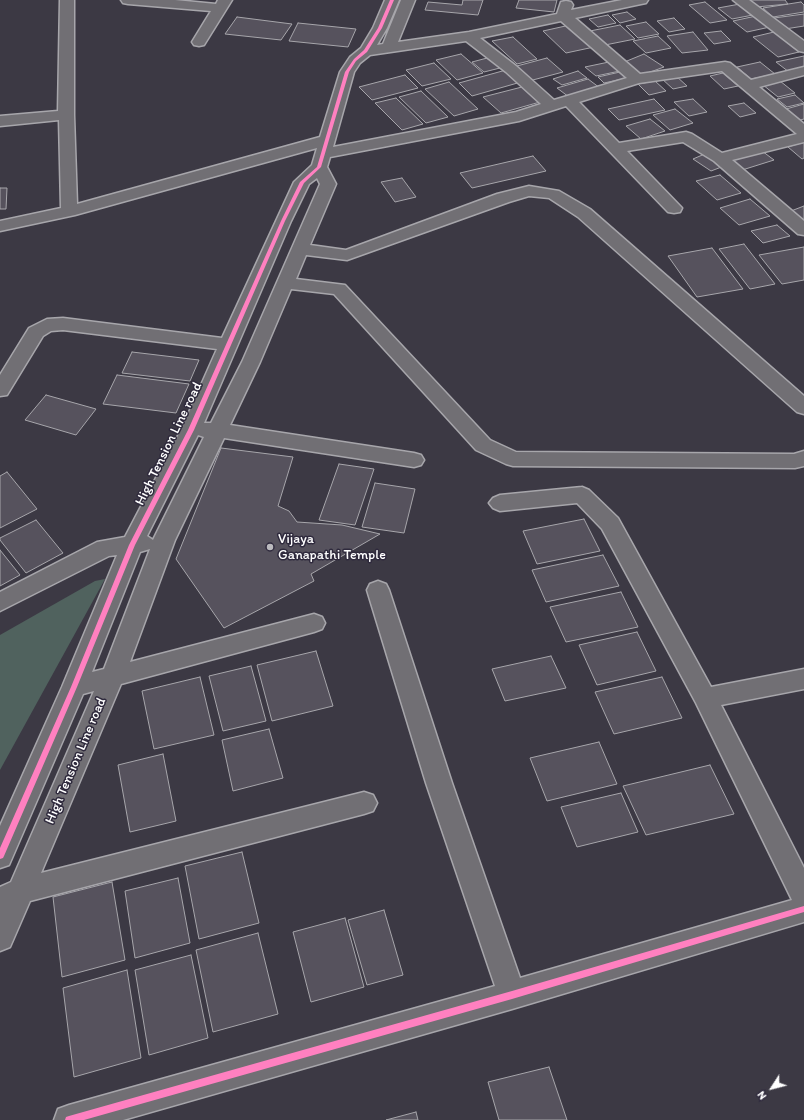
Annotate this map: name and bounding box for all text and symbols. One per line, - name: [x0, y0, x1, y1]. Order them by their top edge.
- street label: High Tension Line road: [132, 380, 206, 508]
- place label: Vijaya Ganapathi Temple: [278, 531, 386, 564]
- marker: Vijaya Ganapathi Temple: [265, 542, 275, 552]
- street label: High Tension Line road: [42, 695, 110, 827]
- north arrow: [752, 1068, 792, 1108]
- text: N: [754, 1089, 769, 1102]

